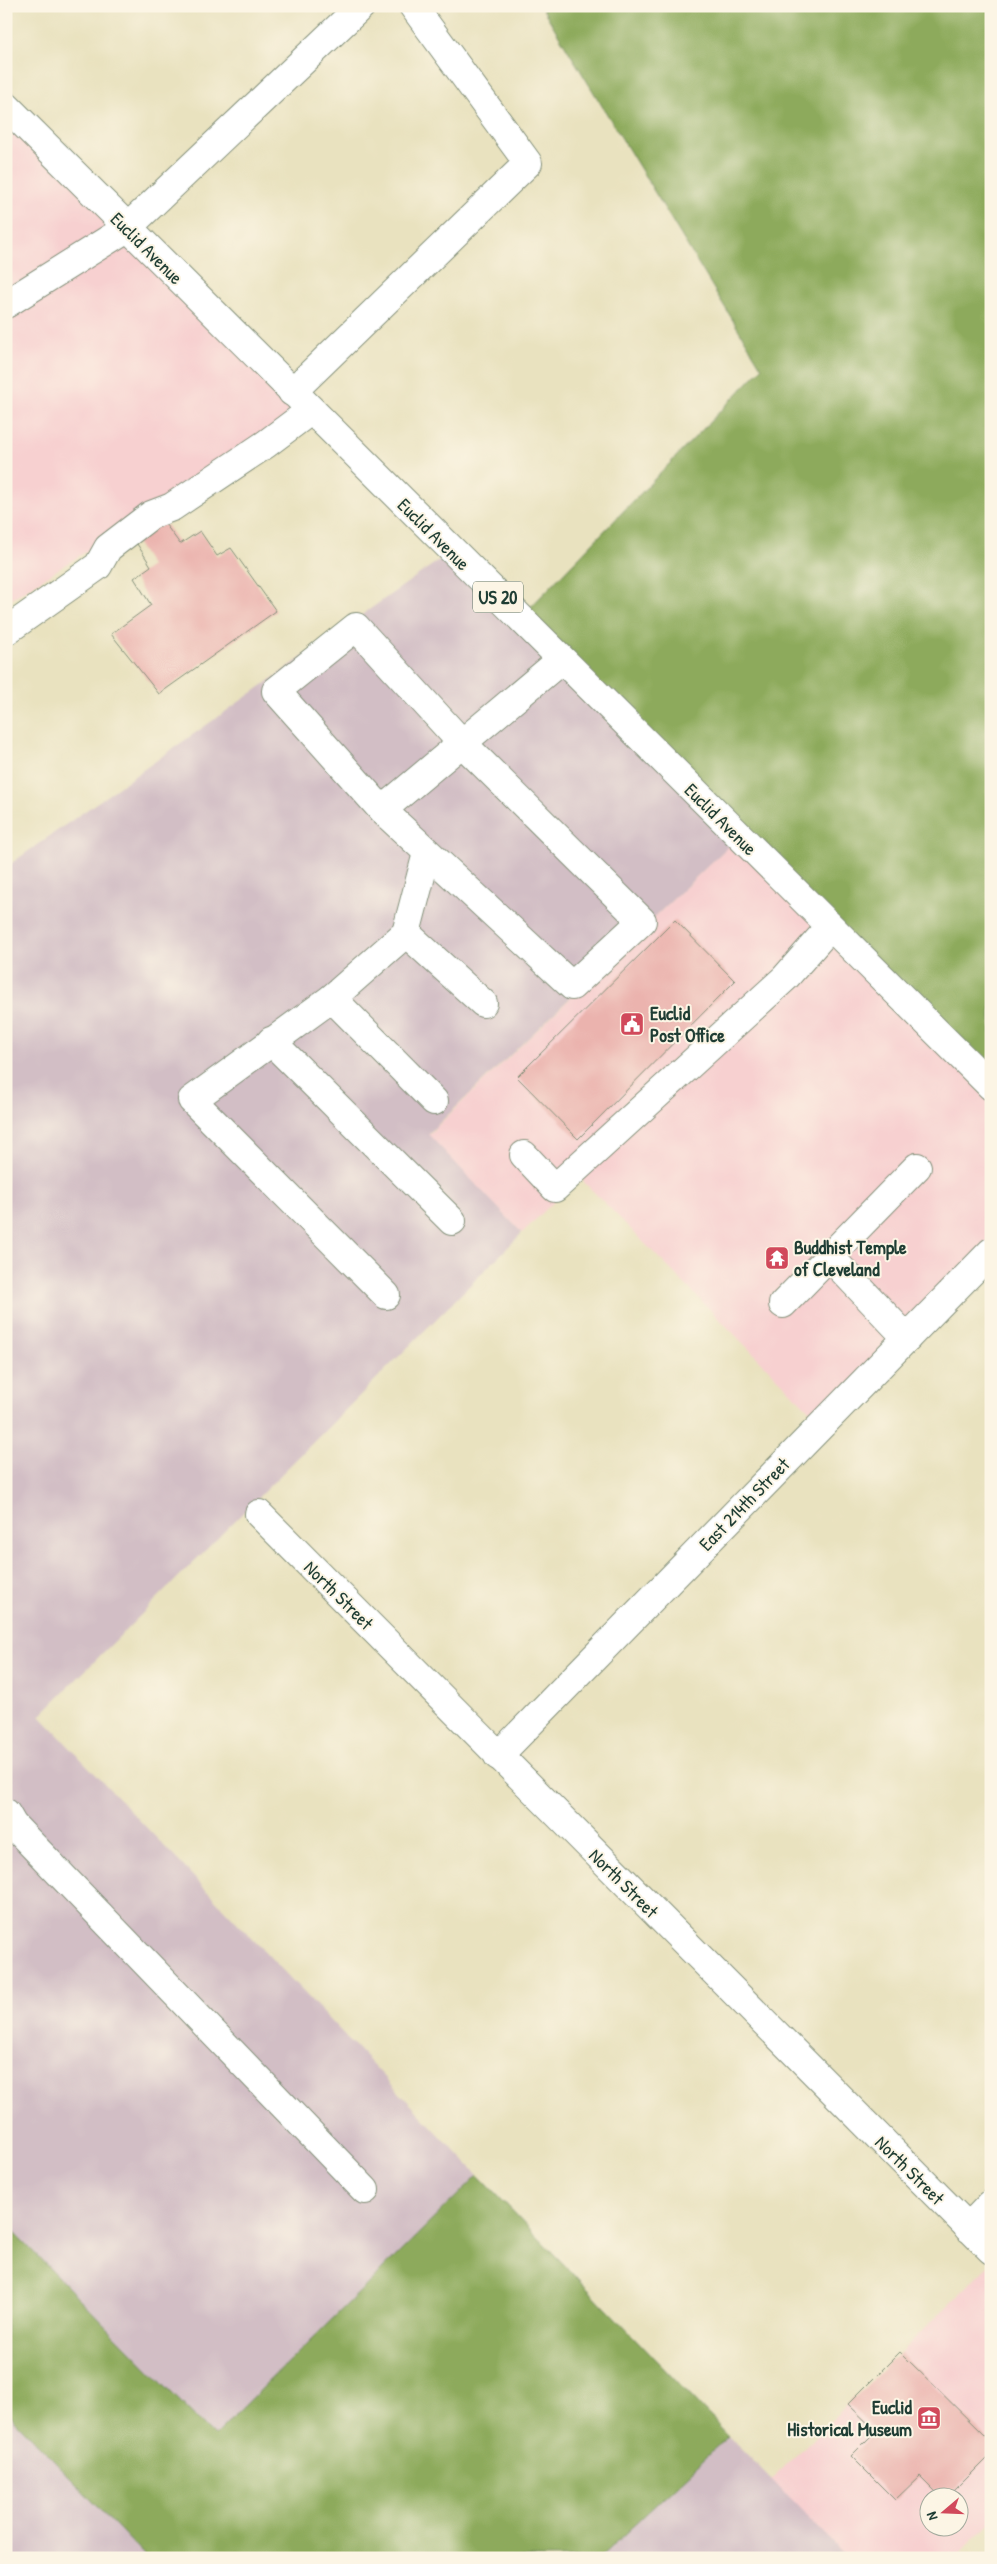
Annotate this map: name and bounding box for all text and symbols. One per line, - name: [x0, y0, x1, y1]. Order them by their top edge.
- street label: Euclid Avenue: [105, 206, 189, 290]
- street label: Euclid Avenue: [392, 492, 476, 576]
- road number: US 20: [473, 582, 523, 612]
- street label: Euclid Avenue: [679, 777, 763, 861]
- place label: Euclid Post Office: [650, 1000, 725, 1048]
- public building icon: Euclid Post Office: [619, 1011, 645, 1037]
- place label: Buddhist Temple of Cleveland: [794, 1234, 907, 1282]
- temple icon: Buddhist Temple of Cleveland: [764, 1245, 790, 1271]
- street label: East 214th Street: [693, 1451, 795, 1556]
- street label: North Street: [299, 1555, 380, 1636]
- street label: North Street: [584, 1843, 665, 1924]
- street label: North Street: [870, 2130, 951, 2211]
- place label: Euclid Historical Museum: [787, 2394, 913, 2442]
- museum icon: Euclid Historical Museum: [916, 2405, 942, 2431]
- north arrow: [920, 2486, 970, 2536]
- text: N: [921, 2509, 941, 2523]

